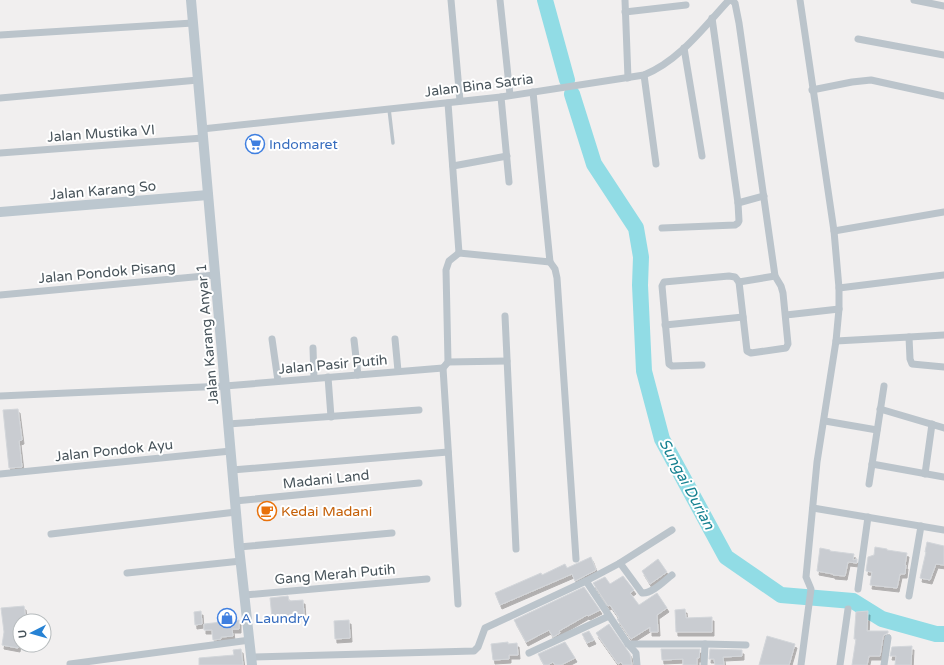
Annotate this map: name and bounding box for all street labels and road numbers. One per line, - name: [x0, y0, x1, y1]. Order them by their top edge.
- street label: Jalan Bina Satria: [424, 70, 534, 101]
- street label: Jalan Mustika VI: [47, 121, 155, 146]
- street label: Jalan Karang So: [49, 177, 157, 204]
- street label: Jalan Pondok Pisang: [38, 258, 176, 287]
- street label: Jalan Karang Anyar 1: [193, 263, 222, 405]
- street label: Jalan Pasir Putih: [278, 351, 388, 378]
- street label: Jalan Pondok Ayu: [54, 436, 174, 465]
- street label: Madani Land: [282, 466, 370, 493]
- street label: Gang Merah Putih: [274, 561, 396, 588]

